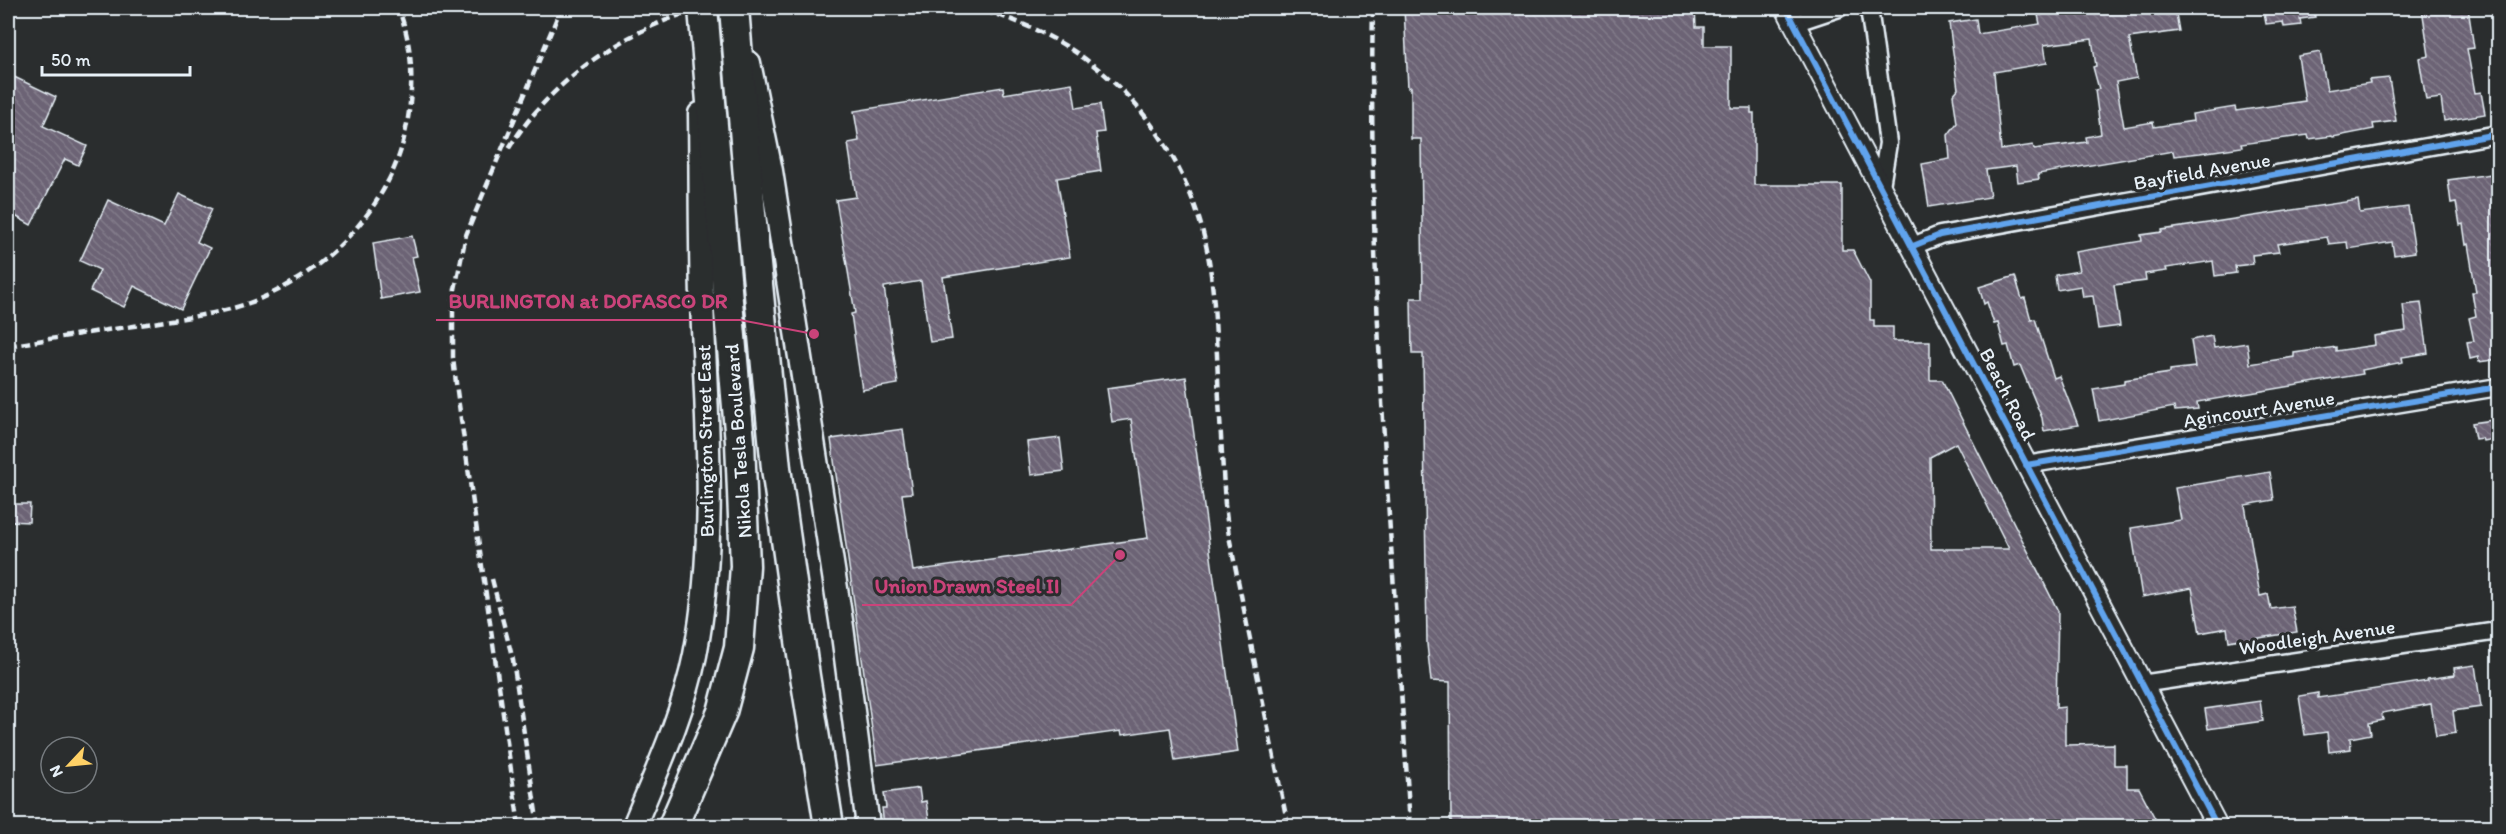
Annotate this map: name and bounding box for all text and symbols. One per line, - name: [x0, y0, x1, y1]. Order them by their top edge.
- scale bar: [42, 39, 190, 77]
- text: 50 m: [51, 49, 91, 71]
- street label: Bayfield Avenue: [2132, 147, 2272, 195]
- callout: BURLINGTON at DOFASCO DR: [436, 281, 740, 320]
- text: BURLINGTON at DOFASCO DR: [449, 288, 728, 313]
- street label: Nikola Tesla Boulevard: [719, 343, 757, 539]
- street label: Burlington Street East: [691, 344, 719, 538]
- street label: Beach Road: [1975, 344, 2042, 444]
- street label: Agincourt Avenue: [2182, 385, 2336, 433]
- callout: Union Drawn Steel II: [862, 566, 1071, 605]
- text: Union Drawn Steel II: [875, 573, 1059, 598]
- street label: Woodleigh Avenue: [2237, 614, 2397, 660]
- north arrow: [39, 735, 99, 795]
- text: N: [45, 762, 67, 780]

